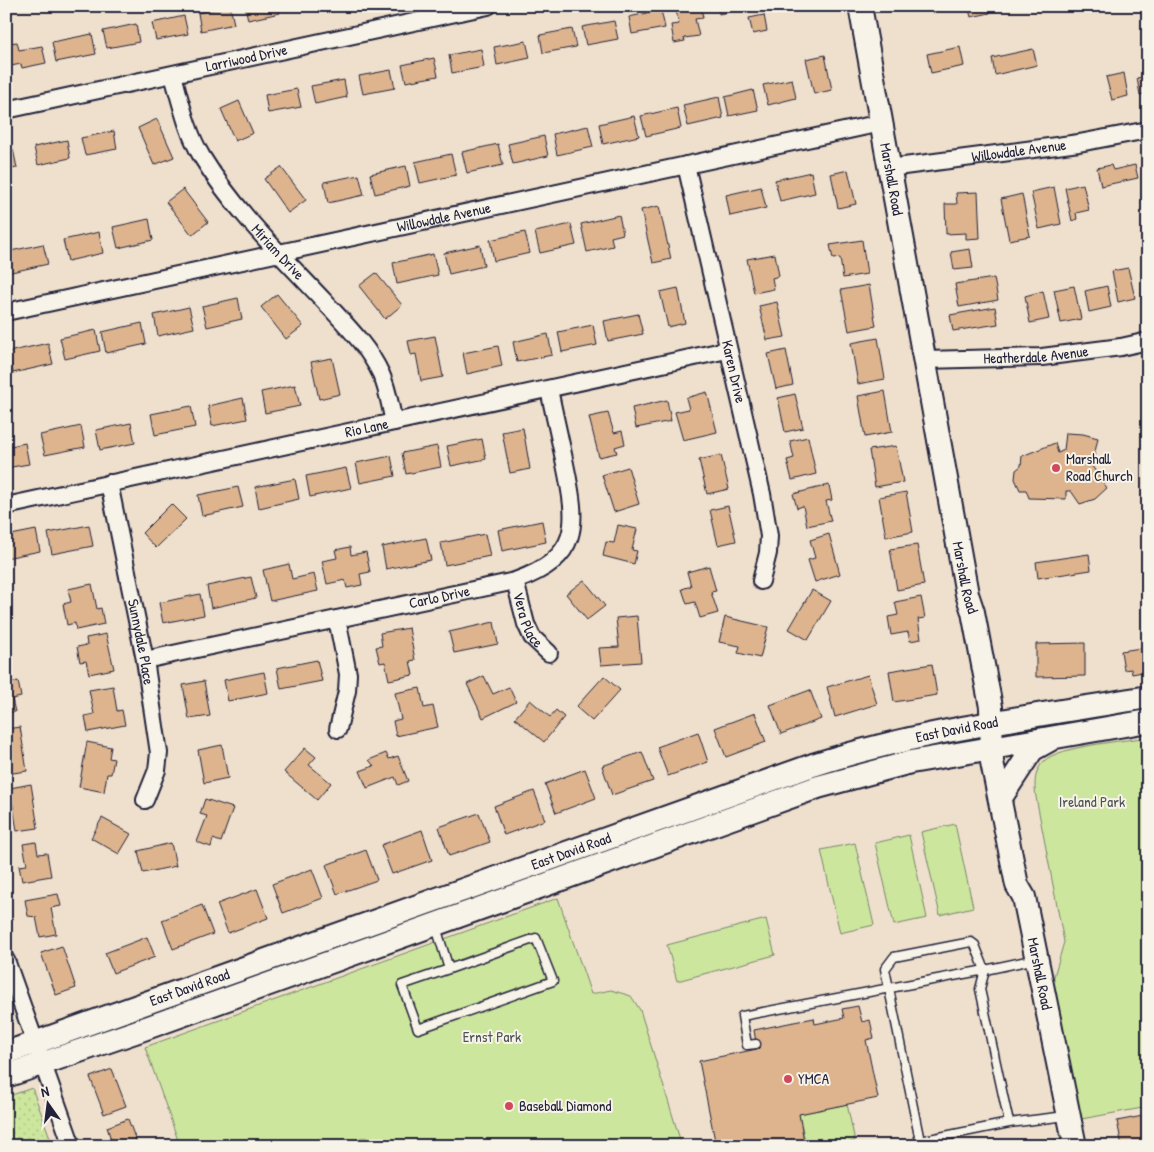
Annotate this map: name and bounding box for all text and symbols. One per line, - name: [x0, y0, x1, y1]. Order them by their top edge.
- street label: Larriwood Drive: [204, 39, 289, 77]
- street label: Willowdale Avenue: [970, 134, 1067, 167]
- street label: Marshall Road: [875, 141, 909, 217]
- street label: Willowdale Avenue: [395, 197, 493, 237]
- street label: Miriam Drive: [247, 219, 310, 284]
- street label: Karen Drive: [717, 338, 752, 405]
- street label: Heatherdale Avenue: [983, 340, 1090, 368]
- street label: Rio Lane: [343, 413, 390, 442]
- place label: Marshall Road Church: [1066, 448, 1132, 486]
- marker: Marshall Road Church: [1050, 462, 1062, 474]
- street label: Marshall Road: [948, 540, 984, 616]
- street label: Carlo Drive: [407, 580, 472, 613]
- street label: Vera Place: [508, 590, 548, 652]
- street label: Sunnydale Place: [123, 597, 160, 686]
- street label: East David Road: [914, 711, 999, 747]
- park label: Ireland Park: [1059, 791, 1125, 812]
- street label: East David Road: [528, 827, 614, 875]
- street label: Marshall Road: [1023, 936, 1058, 1012]
- street label: East David Road: [147, 963, 232, 1011]
- park label: Ernst Park: [463, 1026, 521, 1047]
- place label: YMCA: [798, 1068, 830, 1089]
- marker: YMCA: [782, 1073, 794, 1085]
- north arrow: [22, 1080, 72, 1130]
- text: N: [39, 1081, 51, 1101]
- place label: Baseball Diamond: [519, 1095, 612, 1116]
- marker: Baseball Diamond: [503, 1100, 515, 1112]

